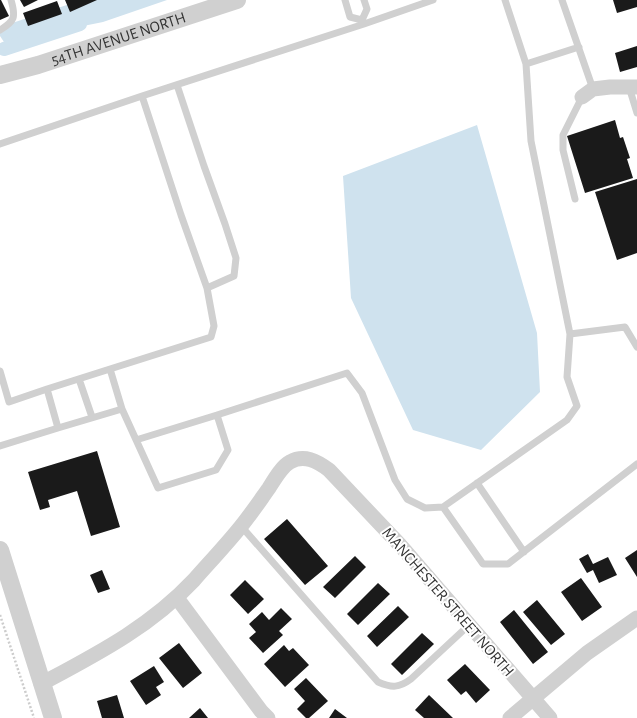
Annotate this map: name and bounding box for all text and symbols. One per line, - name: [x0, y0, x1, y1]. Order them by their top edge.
- street label: 54TH AVENUE NORTH: [49, 9, 188, 68]
- street label: MANCHESTER STREET NORTH: [379, 524, 517, 680]

